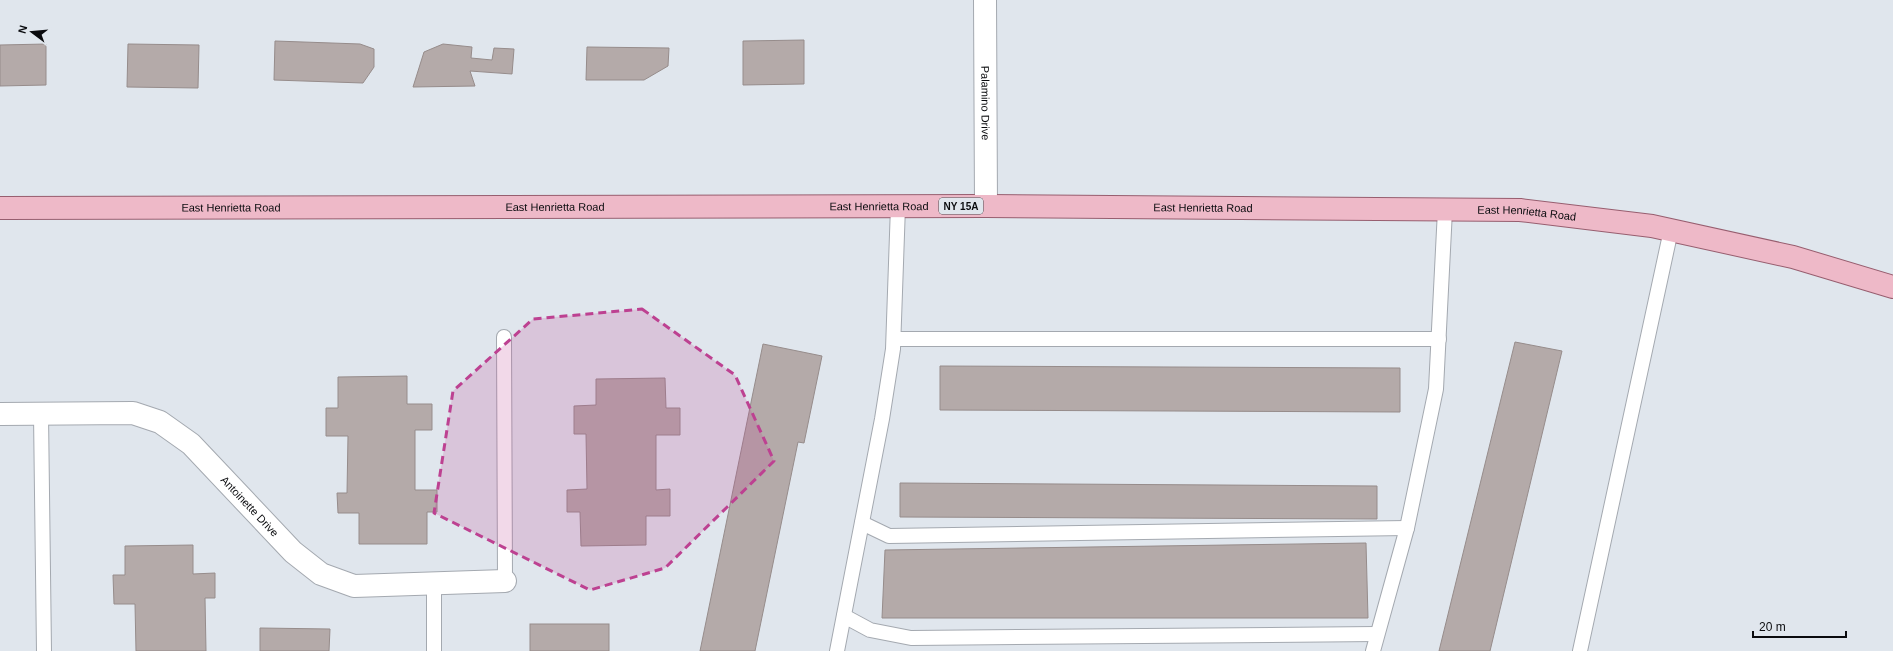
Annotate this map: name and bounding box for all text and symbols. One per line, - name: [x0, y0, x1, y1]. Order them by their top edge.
- north arrow: [12, 12, 52, 52]
- text: N: [16, 24, 29, 35]
- street label: Palamino Drive: [979, 66, 992, 140]
- road number: NY 15A: [939, 198, 983, 214]
- street label: East Henrietta Road: [829, 200, 929, 212]
- street label: East Henrietta Road: [181, 201, 281, 214]
- street label: East Henrietta Road: [505, 201, 605, 213]
- street label: East Henrietta Road: [1153, 201, 1253, 214]
- street label: East Henrietta Road: [1477, 204, 1577, 223]
- street label: Antoinette Drive: [218, 474, 281, 539]
- scale bar: [1753, 613, 1846, 639]
- text: 20 m: [1759, 620, 1786, 634]

